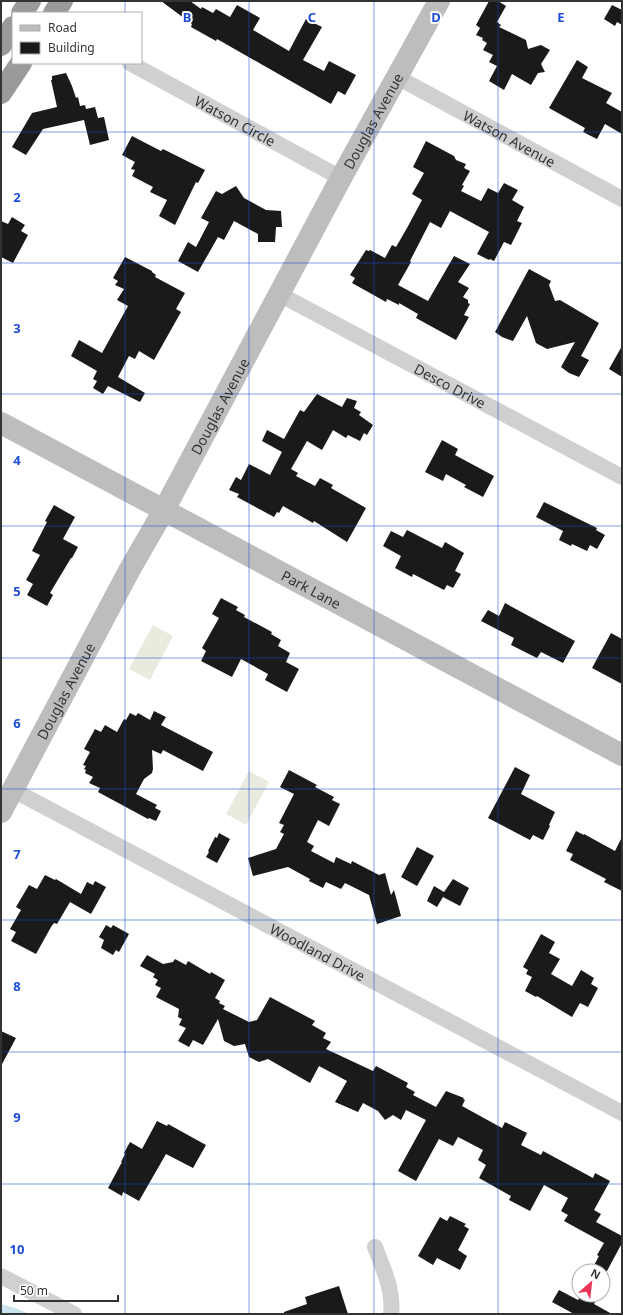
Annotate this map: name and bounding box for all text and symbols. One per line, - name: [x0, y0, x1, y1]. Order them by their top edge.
- text: B: [183, 8, 191, 26]
- text: C: [308, 8, 316, 26]
- text: D: [431, 8, 441, 26]
- text: E: [557, 8, 565, 26]
- legend: [12, 12, 142, 64]
- text: Road: [48, 19, 77, 36]
- text: Building: [48, 39, 95, 56]
- street label: Douglas Avenue: [339, 69, 407, 172]
- street label: Watson Circle: [192, 91, 279, 150]
- street label: Watson Avenue: [460, 105, 559, 171]
- text: 2: [13, 188, 21, 206]
- text: 3: [13, 319, 21, 337]
- street label: Douglas Avenue: [186, 354, 253, 458]
- street label: Desco Drive: [411, 358, 489, 412]
- text: 4: [13, 451, 21, 469]
- street label: Park Lane: [278, 565, 345, 613]
- text: 5: [13, 582, 21, 600]
- street label: Douglas Avenue: [32, 639, 99, 743]
- text: 6: [13, 714, 21, 732]
- text: 7: [13, 845, 21, 863]
- street label: Woodland Drive: [267, 919, 369, 985]
- text: 8: [13, 977, 21, 995]
- text: 9: [13, 1108, 21, 1126]
- text: 10: [10, 1240, 24, 1258]
- north arrow: [571, 1263, 611, 1303]
- text: N: [588, 1265, 603, 1282]
- scale bar: [14, 1277, 118, 1303]
- text: 50 m: [20, 1282, 48, 1299]

